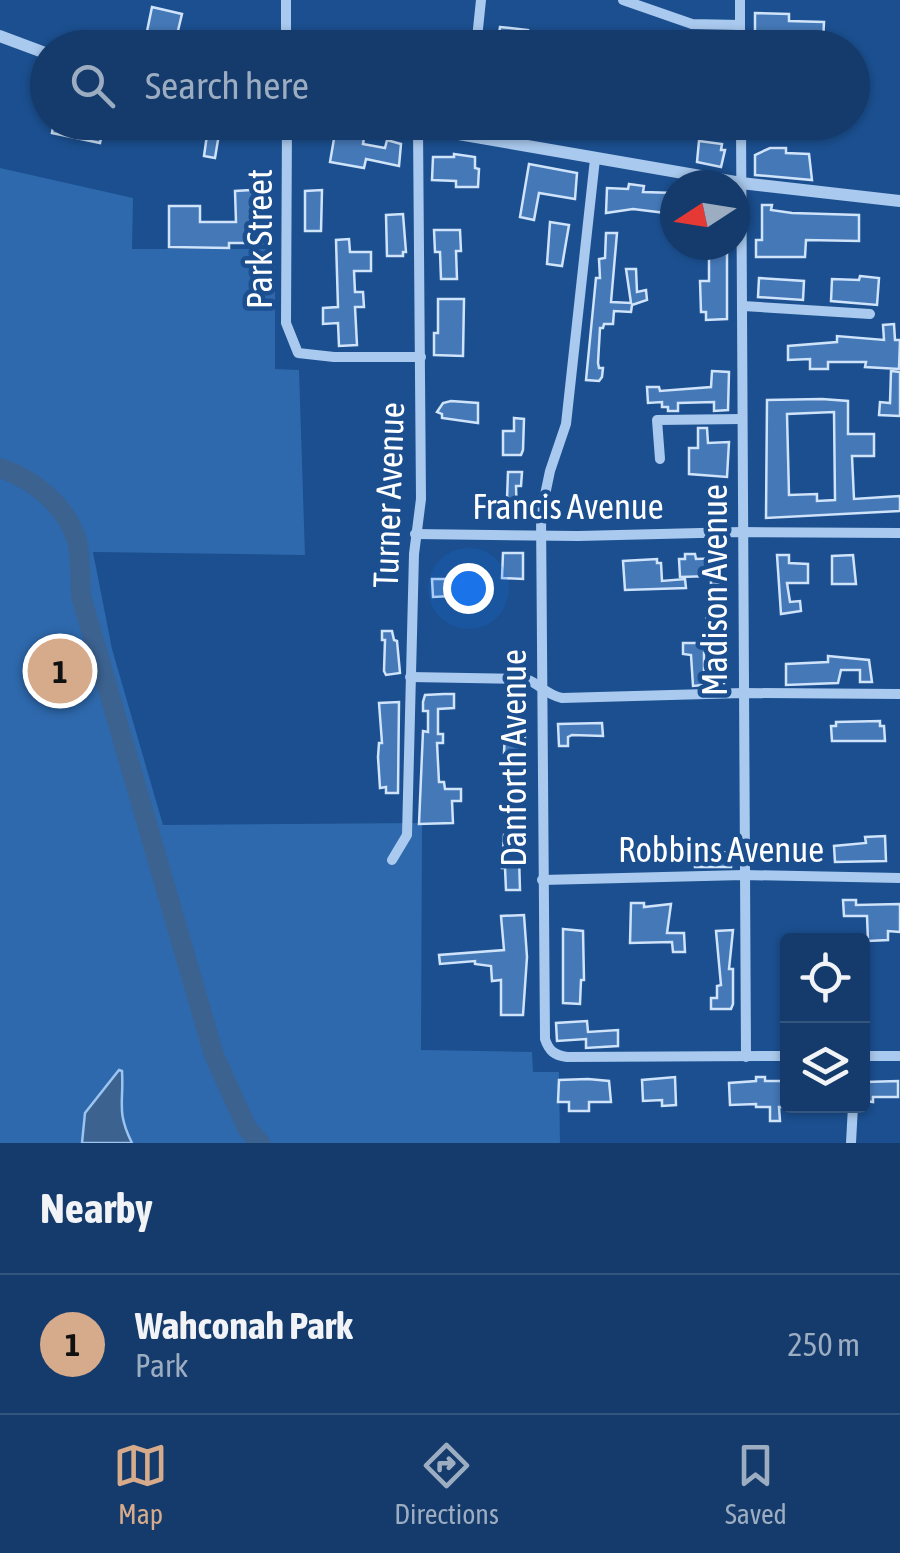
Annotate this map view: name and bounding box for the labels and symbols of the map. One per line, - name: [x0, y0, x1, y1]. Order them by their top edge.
- street label: Park Street: [239, 169, 279, 309]
- north arrow: [660, 170, 750, 260]
- street label: Turner Avenue: [365, 401, 411, 588]
- street label: Madison Avenue: [694, 484, 734, 696]
- street label: Francis Avenue: [472, 486, 664, 526]
- your location: [443, 563, 494, 614]
- pin: 1: [28, 634, 92, 708]
- street label: Danforth Avenue: [493, 649, 533, 867]
- street label: Robbins Avenue: [618, 829, 824, 869]

